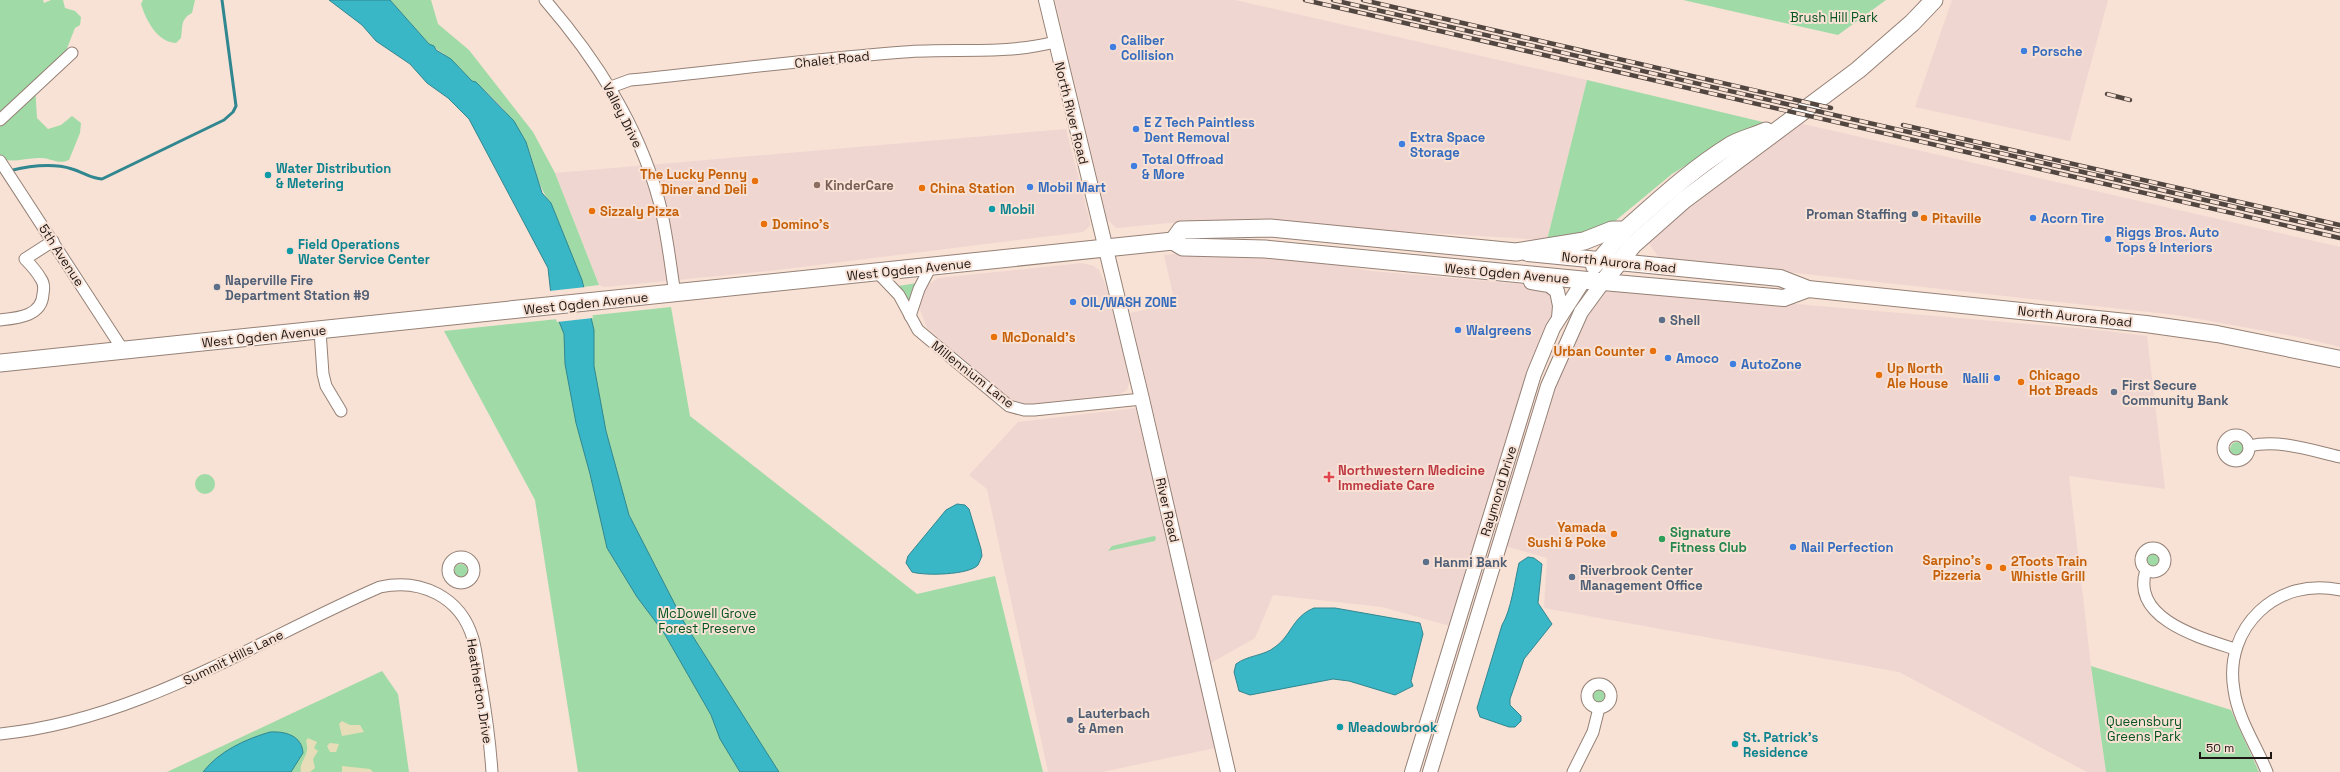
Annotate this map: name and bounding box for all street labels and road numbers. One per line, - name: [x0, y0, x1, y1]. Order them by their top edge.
- street label: Chalet Road: [794, 47, 871, 72]
- street label: North River Road: [1051, 60, 1092, 166]
- street label: Valley Drive: [599, 79, 646, 151]
- street label: 5th Avenue: [35, 221, 88, 290]
- street label: North Aurora Road: [1561, 248, 1677, 277]
- street label: West Ogden Avenue: [846, 255, 972, 284]
- street label: West Ogden Avenue: [1444, 260, 1570, 287]
- street label: West Ogden Avenue: [523, 289, 649, 318]
- street label: North Aurora Road: [2017, 302, 2133, 331]
- street label: West Ogden Avenue: [201, 322, 327, 351]
- street label: Millennium Lane: [928, 337, 1017, 412]
- street label: Raymond Drive: [1477, 444, 1520, 538]
- street label: River Road: [1152, 476, 1183, 544]
- street label: Summit Hills Lane: [180, 626, 286, 689]
- street label: Heatherton Drive: [463, 637, 496, 745]

